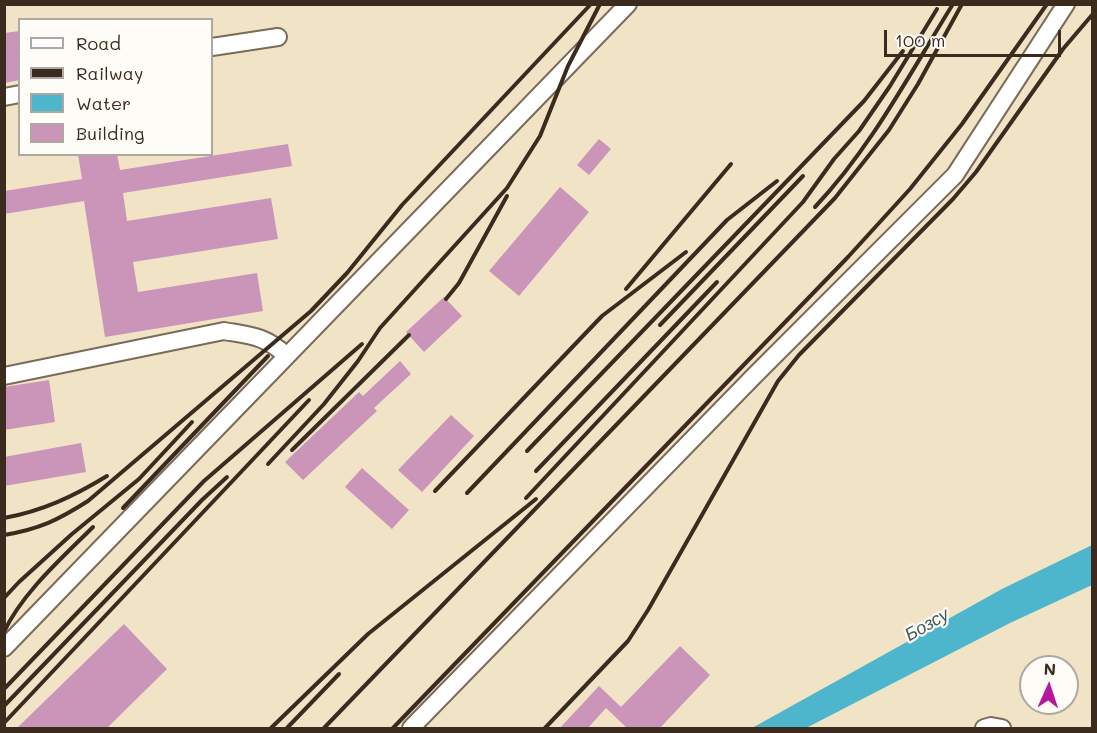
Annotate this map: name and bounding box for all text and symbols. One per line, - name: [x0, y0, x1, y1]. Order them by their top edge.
- legend: [18, 18, 213, 156]
- scale bar: [887, 18, 1064, 56]
- text: 100 m: [895, 28, 945, 52]
- text: Road: [76, 31, 121, 55]
- text: Railway: [76, 61, 143, 85]
- text: Water: [76, 91, 131, 115]
- text: Building: [76, 121, 144, 145]
- water label: Бозсу: [901, 604, 953, 646]
- north arrow: [1019, 655, 1079, 715]
- text: N: [1043, 658, 1056, 679]

